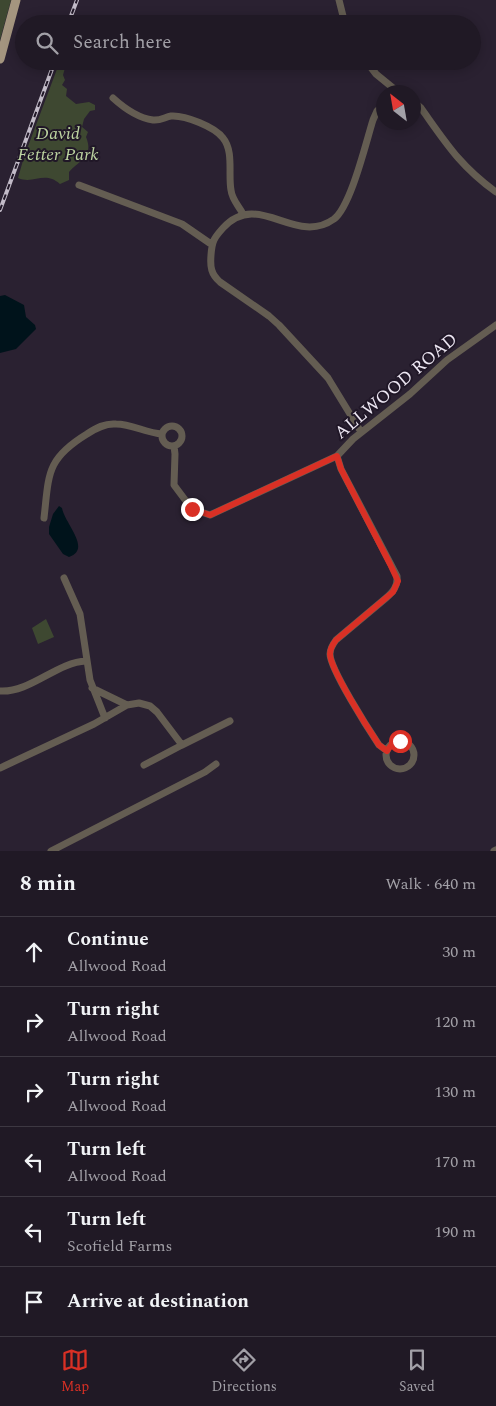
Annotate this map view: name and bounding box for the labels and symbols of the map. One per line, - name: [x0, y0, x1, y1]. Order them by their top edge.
- north arrow: [376, 85, 421, 130]
- park label: David Fetter Park: [17, 120, 99, 168]
- street label: ALLWOOD ROAD: [328, 326, 464, 446]
- route end: [181, 498, 204, 521]
- route start: [389, 730, 412, 753]

